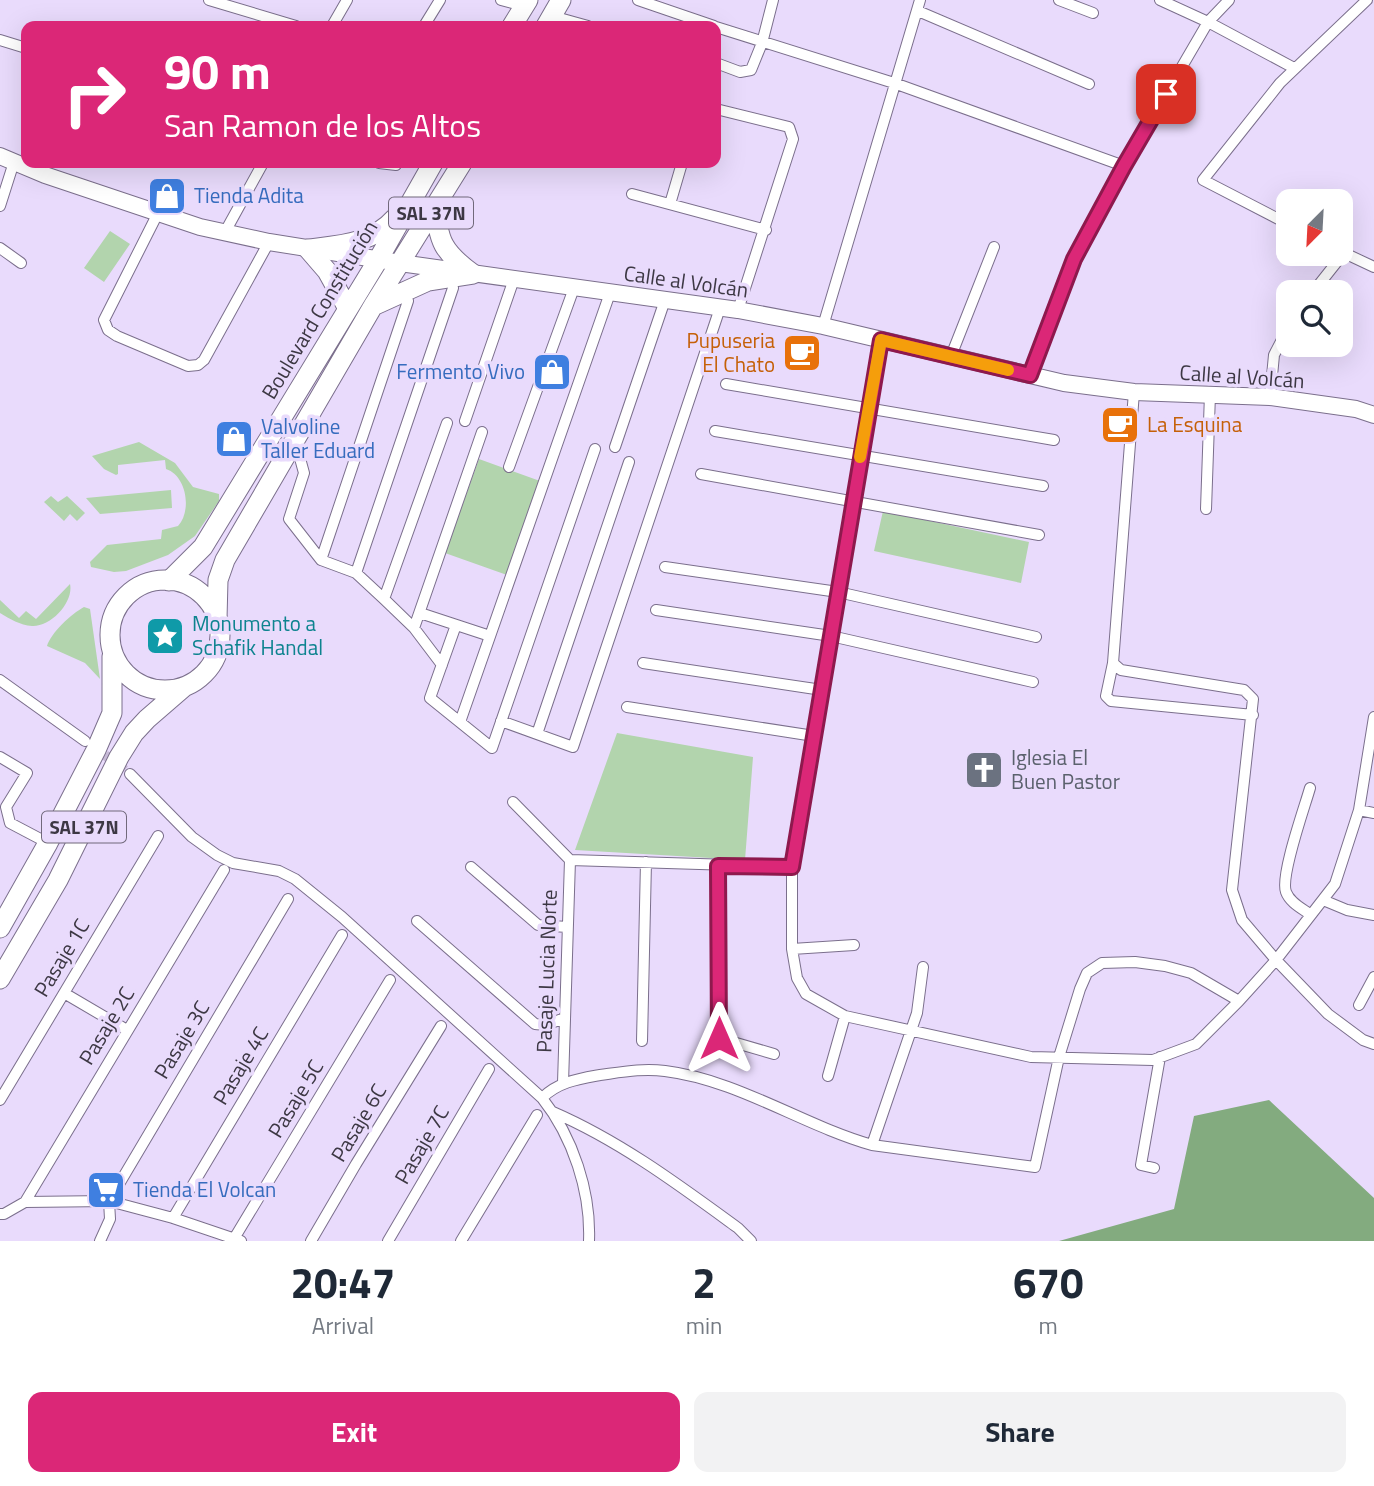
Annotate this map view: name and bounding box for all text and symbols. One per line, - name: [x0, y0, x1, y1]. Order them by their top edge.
- text: 90 m: [164, 33, 271, 108]
- icon: right: [49, 49, 140, 140]
- pin: [1136, 64, 1196, 124]
- icon: arrive: [1147, 75, 1185, 113]
- text: San Ramon de los Altos: [164, 101, 481, 149]
- shop icon: Tienda Adita: [146, 175, 188, 217]
- place label: Tienda Adita: [194, 179, 304, 211]
- north arrow: [1276, 189, 1353, 266]
- map controls: [1276, 189, 1353, 357]
- road number: SAL 37N: [389, 197, 473, 228]
- street label: Boulevard Constitución: [253, 214, 385, 405]
- street label: Calle al Volcán: [622, 256, 750, 306]
- button: search: [1276, 280, 1353, 357]
- place label: Pupuseria El Chato: [686, 324, 775, 380]
- cafe icon: Pupuseria El Chato: [781, 332, 823, 374]
- shop icon: Fermento Vivo: [531, 351, 573, 393]
- place label: Fermento Vivo: [396, 355, 525, 387]
- street label: Calle al Volcán: [1178, 356, 1306, 396]
- cafe icon: La Esquina: [1099, 404, 1141, 446]
- place label: La Esquina: [1147, 408, 1243, 440]
- place label: Valvoline Taller Eduard: [261, 410, 375, 466]
- shop icon: Valvoline Taller Eduard: [213, 418, 255, 460]
- place label: Monumento a Schafik Handal: [192, 607, 323, 663]
- place icon: Monumento a Schafik Handal: [144, 615, 186, 657]
- place label: Iglesia El Buen Pastor: [1011, 741, 1120, 797]
- church icon: Iglesia El Buen Pastor: [963, 749, 1005, 791]
- road number: SAL 37N: [42, 812, 126, 842]
- street label: Pasaje Lucia Norte: [527, 889, 565, 1053]
- street label: Pasaje 1C: [25, 912, 97, 1003]
- street label: Pasaje 2C: [70, 980, 142, 1071]
- street label: Pasaje 3C: [145, 994, 217, 1085]
- position arrow: [682, 1001, 756, 1075]
- street label: Pasaje 4C: [204, 1020, 276, 1111]
- street label: Pasaje 5C: [259, 1053, 331, 1144]
- street label: Pasaje 6C: [322, 1077, 394, 1168]
- street label: Pasaje 7C: [386, 1099, 457, 1190]
- supermarket icon: Tienda El Volcan: [85, 1169, 127, 1211]
- place label: Tienda El Volcan: [133, 1173, 276, 1205]
- text: 20:47: [290, 1250, 395, 1314]
- text: 2: [692, 1250, 716, 1314]
- text: 670: [1013, 1250, 1083, 1314]
- text: Arrival: [312, 1308, 374, 1343]
- text: min: [686, 1308, 722, 1343]
- text: m: [1039, 1308, 1058, 1343]
- button: Exit: [28, 1392, 680, 1472]
- button: Share: [694, 1392, 1346, 1472]

